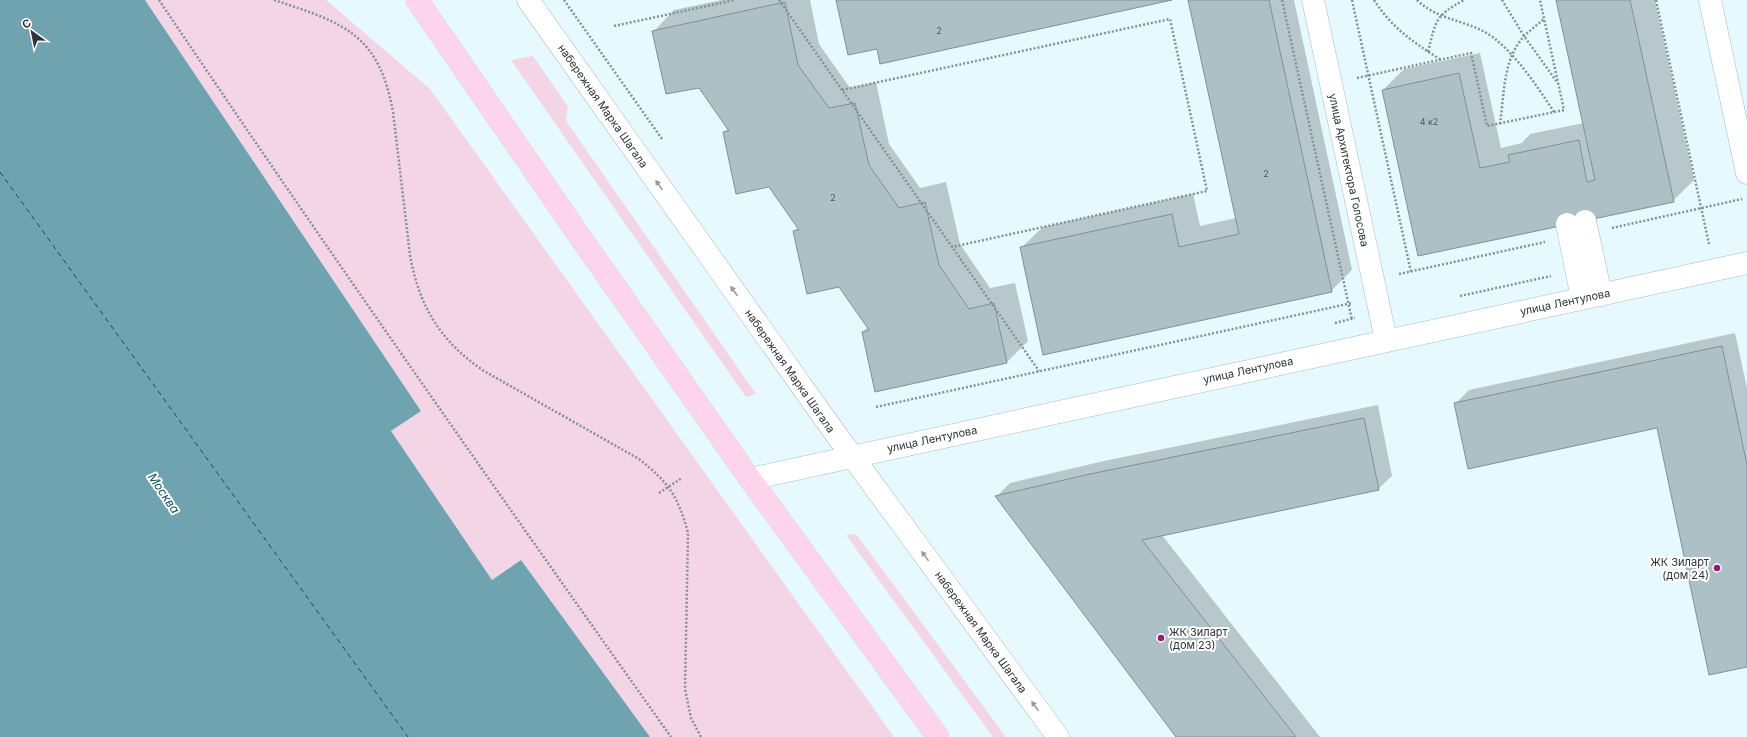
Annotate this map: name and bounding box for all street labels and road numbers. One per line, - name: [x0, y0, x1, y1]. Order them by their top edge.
- street label: набережная Марка Шагала: [555, 42, 651, 170]
- street label: улица Архитектора Голосова: [1326, 92, 1372, 248]
- street label: улица Лентулова: [1519, 286, 1611, 318]
- street label: набережная Марка Шагала: [742, 307, 838, 435]
- street label: улица Лентулова: [1202, 354, 1294, 386]
- street label: улица Лентулова: [886, 423, 978, 455]
- street label: набережная Марка Шагала: [932, 568, 1030, 696]

